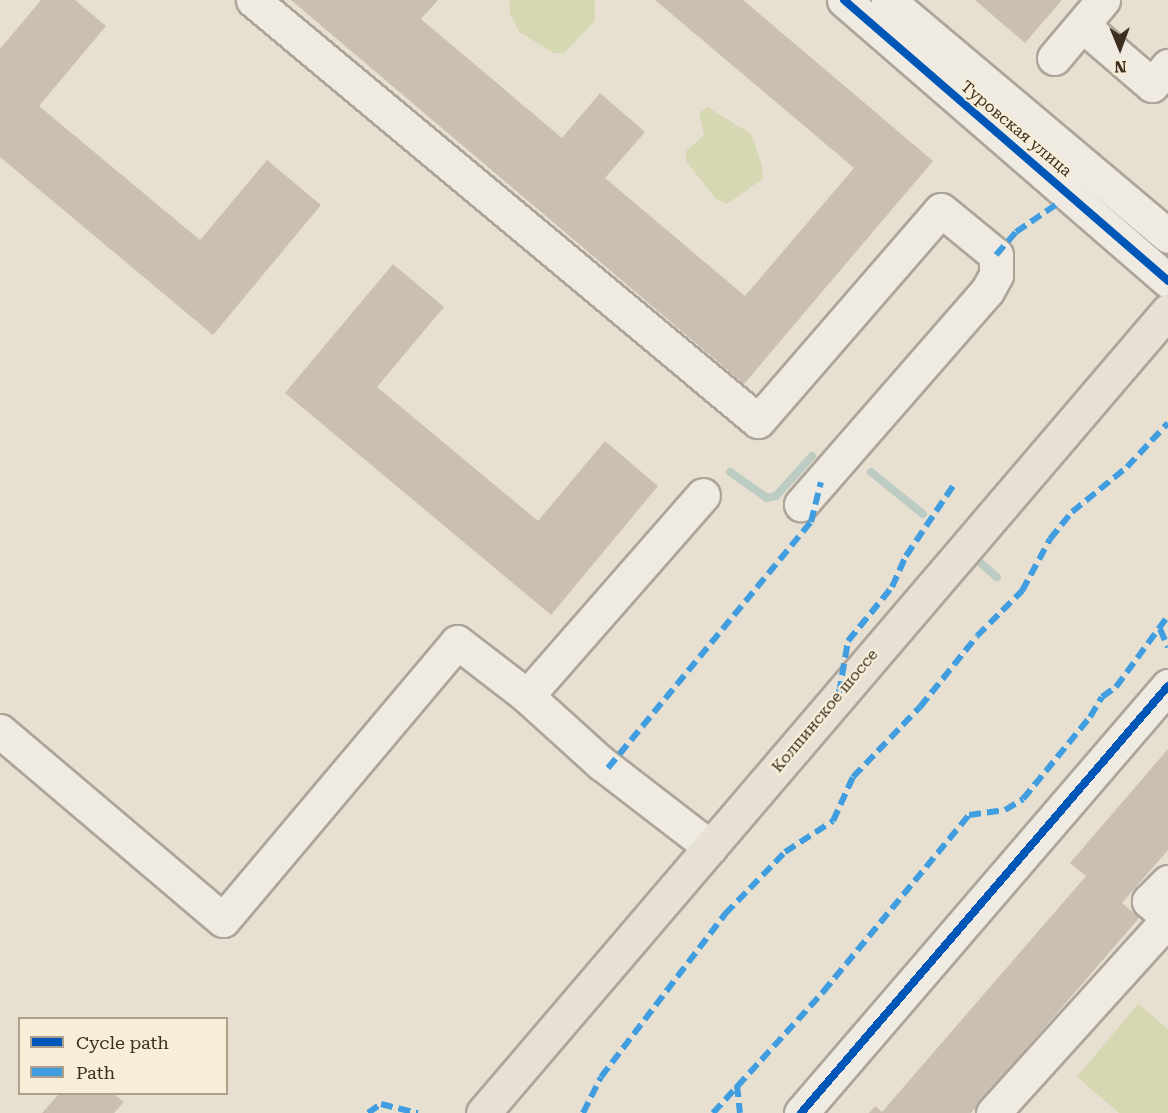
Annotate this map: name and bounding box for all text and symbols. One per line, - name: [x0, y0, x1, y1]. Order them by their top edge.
- north arrow: [1090, 18, 1150, 78]
- text: N: [1114, 57, 1127, 76]
- street label: Туровская улица: [957, 77, 1075, 181]
- street label: Колпинское шоссе: [768, 645, 882, 777]
- legend: [18, 1017, 228, 1095]
- text: Cycle path: [76, 1032, 169, 1053]
- text: Path: [76, 1062, 115, 1083]

